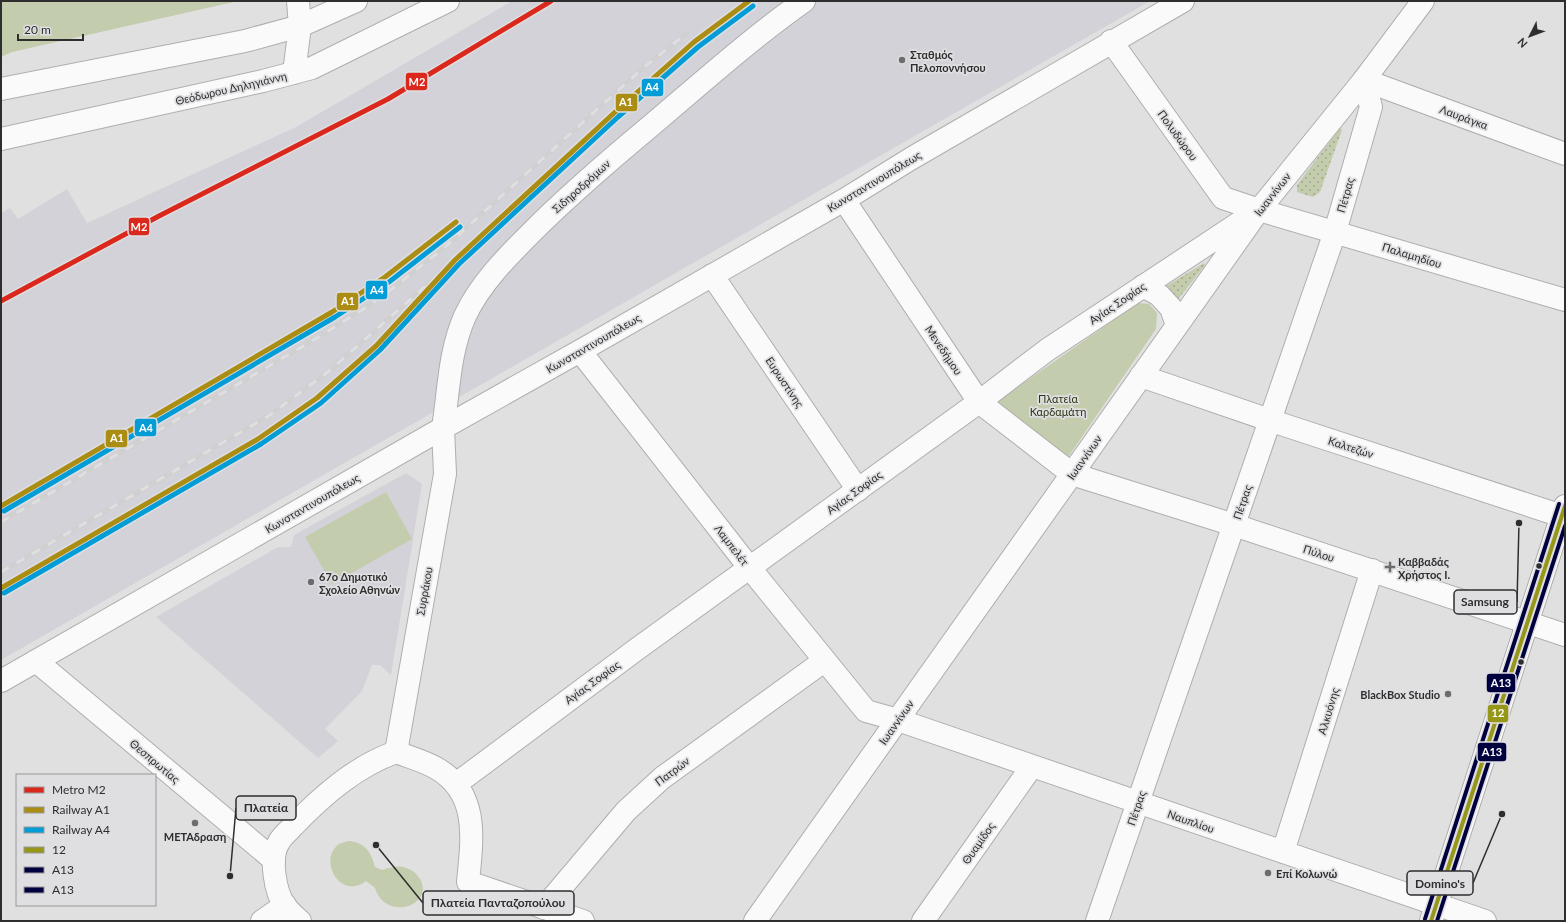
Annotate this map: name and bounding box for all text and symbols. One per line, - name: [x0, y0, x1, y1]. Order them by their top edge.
- scale bar: [18, 16, 83, 42]
- north arrow: [1510, 16, 1550, 56]
- text: 20 m: [24, 22, 51, 37]
- text: N: [1515, 36, 1530, 51]
- place label: Σταθμός Πελοποννήσου: [910, 48, 986, 74]
- marker: Σταθμός Πελοποννήσου: [897, 55, 907, 65]
- street label: Θεόδωρου Δηληγιάννη: [174, 69, 288, 107]
- line badge: Μ2: [405, 72, 428, 91]
- text: Μ2: [409, 75, 425, 88]
- line badge: A4: [641, 78, 664, 97]
- text: A4: [644, 80, 660, 93]
- line badge: A1: [615, 93, 638, 112]
- text: A1: [618, 95, 633, 108]
- street label: Λαυράγκα: [1438, 102, 1490, 132]
- street label: Πολυδώρου: [1155, 107, 1201, 163]
- street label: Κωνσταντινουπόλεως: [825, 148, 923, 214]
- street label: Σιδηροδρόμων: [549, 156, 613, 215]
- street label: Ιωαννίνων: [1251, 169, 1293, 218]
- street label: Πέτρας: [1334, 176, 1356, 214]
- line badge: Μ2: [128, 217, 150, 236]
- text: Μ2: [131, 220, 147, 233]
- street label: Παλαμηδίου: [1381, 240, 1443, 270]
- street label: Αγίας Σοφίας: [1086, 279, 1148, 327]
- line badge: A4: [365, 280, 388, 300]
- text: A4: [369, 283, 385, 296]
- line badge: A1: [336, 292, 359, 311]
- text: A1: [340, 294, 355, 307]
- street label: Κωνσταντινουπόλεως: [543, 311, 643, 375]
- street label: Μενεδήμου: [923, 323, 965, 377]
- street label: Ευρωστίνης: [763, 354, 807, 410]
- park label: Πλατεία Καρδαμάτη: [1030, 392, 1086, 418]
- line badge: A4: [134, 418, 157, 437]
- text: A4: [138, 421, 154, 434]
- line badge: A1: [105, 429, 128, 448]
- text: A1: [109, 431, 124, 444]
- street label: Ιωαννίνων: [1064, 432, 1104, 482]
- street label: Καλτεζών: [1326, 434, 1376, 461]
- street label: Αγίας Σοφίας: [824, 468, 884, 516]
- street label: Κωνσταντινουπόλεως: [262, 471, 362, 535]
- street label: Πέτρας: [1230, 483, 1254, 521]
- street label: Λαμπελέτ: [712, 522, 752, 568]
- street label: Πύλου: [1302, 542, 1336, 564]
- place label: Καββαδάς Χρήστος Ι.: [1398, 555, 1450, 581]
- unlabelled marker: [1534, 561, 1544, 571]
- marker: Καββαδάς Χρήστος Ι.: [1385, 562, 1395, 572]
- street label: Συρράκου: [413, 566, 435, 616]
- place label: 67ο Δημοτικό Σχολείο Αθηνών: [319, 570, 400, 596]
- marker: 67ο Δημοτικό Σχολείο Αθηνών: [306, 577, 316, 587]
- callout: Samsung: [1454, 590, 1517, 614]
- text: Samsung: [1461, 594, 1510, 609]
- unlabelled marker: [1516, 657, 1526, 667]
- street label: Αγίας Σοφίας: [562, 658, 622, 706]
- line badge: Α13: [1486, 673, 1516, 693]
- text: Α13: [1490, 676, 1511, 689]
- street label: Αλκυόνης: [1315, 686, 1341, 736]
- place label: BlackBox Studio: [1360, 688, 1440, 701]
- marker: BlackBox Studio: [1443, 689, 1453, 699]
- street label: Ιωαννίνων: [876, 697, 916, 747]
- line badge: 12: [1487, 704, 1509, 723]
- text: 12: [1492, 706, 1504, 719]
- street label: Θεσπρωτίας: [127, 736, 183, 786]
- line badge: A13: [1477, 742, 1507, 762]
- text: A13: [1481, 745, 1502, 758]
- street label: Πατρών: [652, 754, 692, 788]
- legend: [16, 774, 156, 906]
- text: Metro Μ2: [52, 782, 106, 797]
- street label: Πέτρας: [1124, 789, 1148, 827]
- callout: Πλατεία: [236, 796, 296, 820]
- text: Πλατεία: [244, 800, 289, 815]
- text: Railway A1: [52, 802, 110, 817]
- street label: Ναυπλίου: [1166, 807, 1216, 835]
- marker: ΜΕΤΑδραση: [190, 818, 200, 828]
- street label: Θυαμίδος: [959, 820, 997, 866]
- text: Railway A4: [52, 822, 110, 837]
- place label: ΜΕΤΑδραση: [164, 830, 226, 843]
- text: 12: [52, 842, 66, 857]
- text: A13: [52, 862, 74, 877]
- place label: Επί Κολωνώ: [1276, 867, 1338, 880]
- marker: Επί Κολωνώ: [1263, 868, 1273, 878]
- callout: Domino's: [1407, 871, 1473, 895]
- text: Domino's: [1415, 876, 1465, 891]
- text: Α13: [52, 882, 74, 897]
- callout: Πλατεία Πανταζοπούλου: [423, 891, 574, 915]
- text: Πλατεία Πανταζοπούλου: [431, 895, 566, 910]

